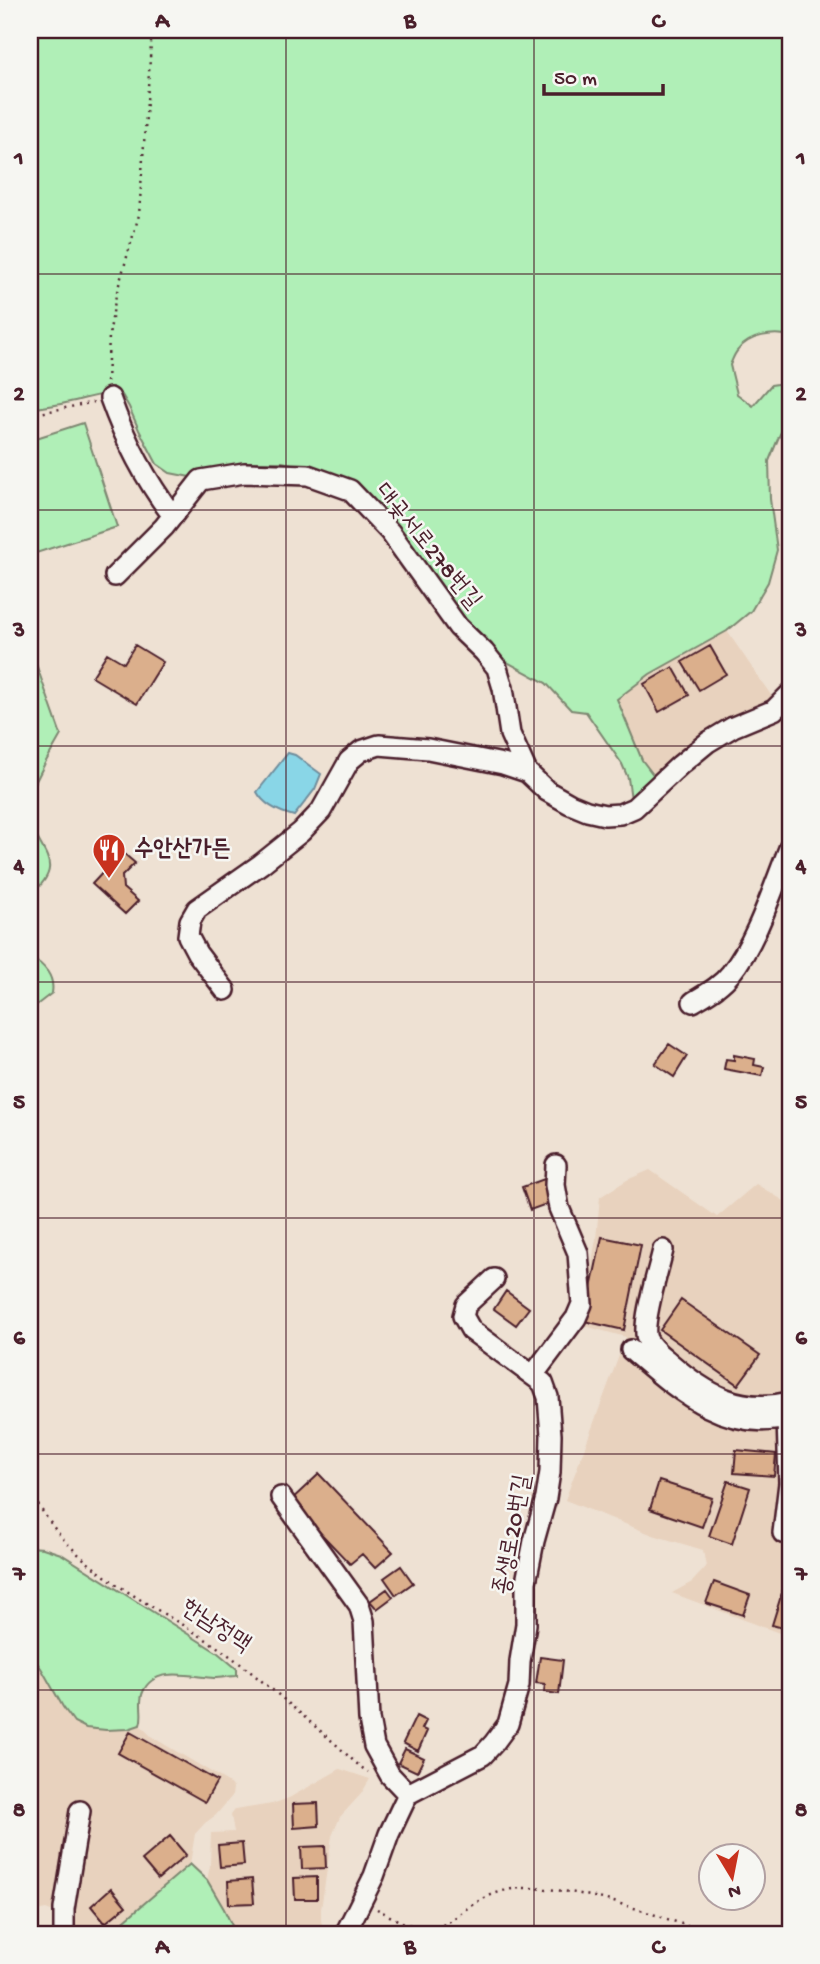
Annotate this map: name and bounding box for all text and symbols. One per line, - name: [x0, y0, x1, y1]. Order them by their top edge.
- text: A: [154, 9, 170, 36]
- text: B: [403, 9, 417, 36]
- text: C: [652, 9, 667, 36]
- scale bar: [544, 52, 662, 96]
- text: 50 m: [554, 68, 597, 93]
- text: 1: [13, 146, 24, 173]
- text: 1: [795, 146, 806, 173]
- text: 2: [13, 382, 25, 409]
- text: 2: [795, 382, 807, 409]
- street label: 대곶서로278번길: [367, 478, 487, 616]
- text: 3: [12, 618, 25, 645]
- text: 3: [794, 618, 807, 645]
- restaurant icon: 수안산가든: [90, 831, 128, 880]
- place label: 수안산가든: [134, 836, 231, 865]
- text: 4: [13, 854, 25, 881]
- text: 4: [795, 854, 807, 881]
- text: 5: [13, 1090, 25, 1117]
- text: 5: [795, 1090, 807, 1117]
- text: 6: [13, 1326, 26, 1353]
- text: 6: [795, 1326, 808, 1353]
- street label: 종생로20번길: [489, 1472, 539, 1598]
- text: 7: [12, 1562, 26, 1589]
- text: 7: [794, 1562, 808, 1589]
- street label: 한남정맥: [175, 1594, 255, 1660]
- text: 8: [13, 1798, 26, 1825]
- text: 8: [795, 1798, 808, 1825]
- north arrow: [698, 1842, 768, 1912]
- text: N: [726, 1878, 742, 1903]
- text: A: [154, 1935, 170, 1962]
- text: B: [403, 1935, 417, 1962]
- text: C: [652, 1935, 667, 1962]

